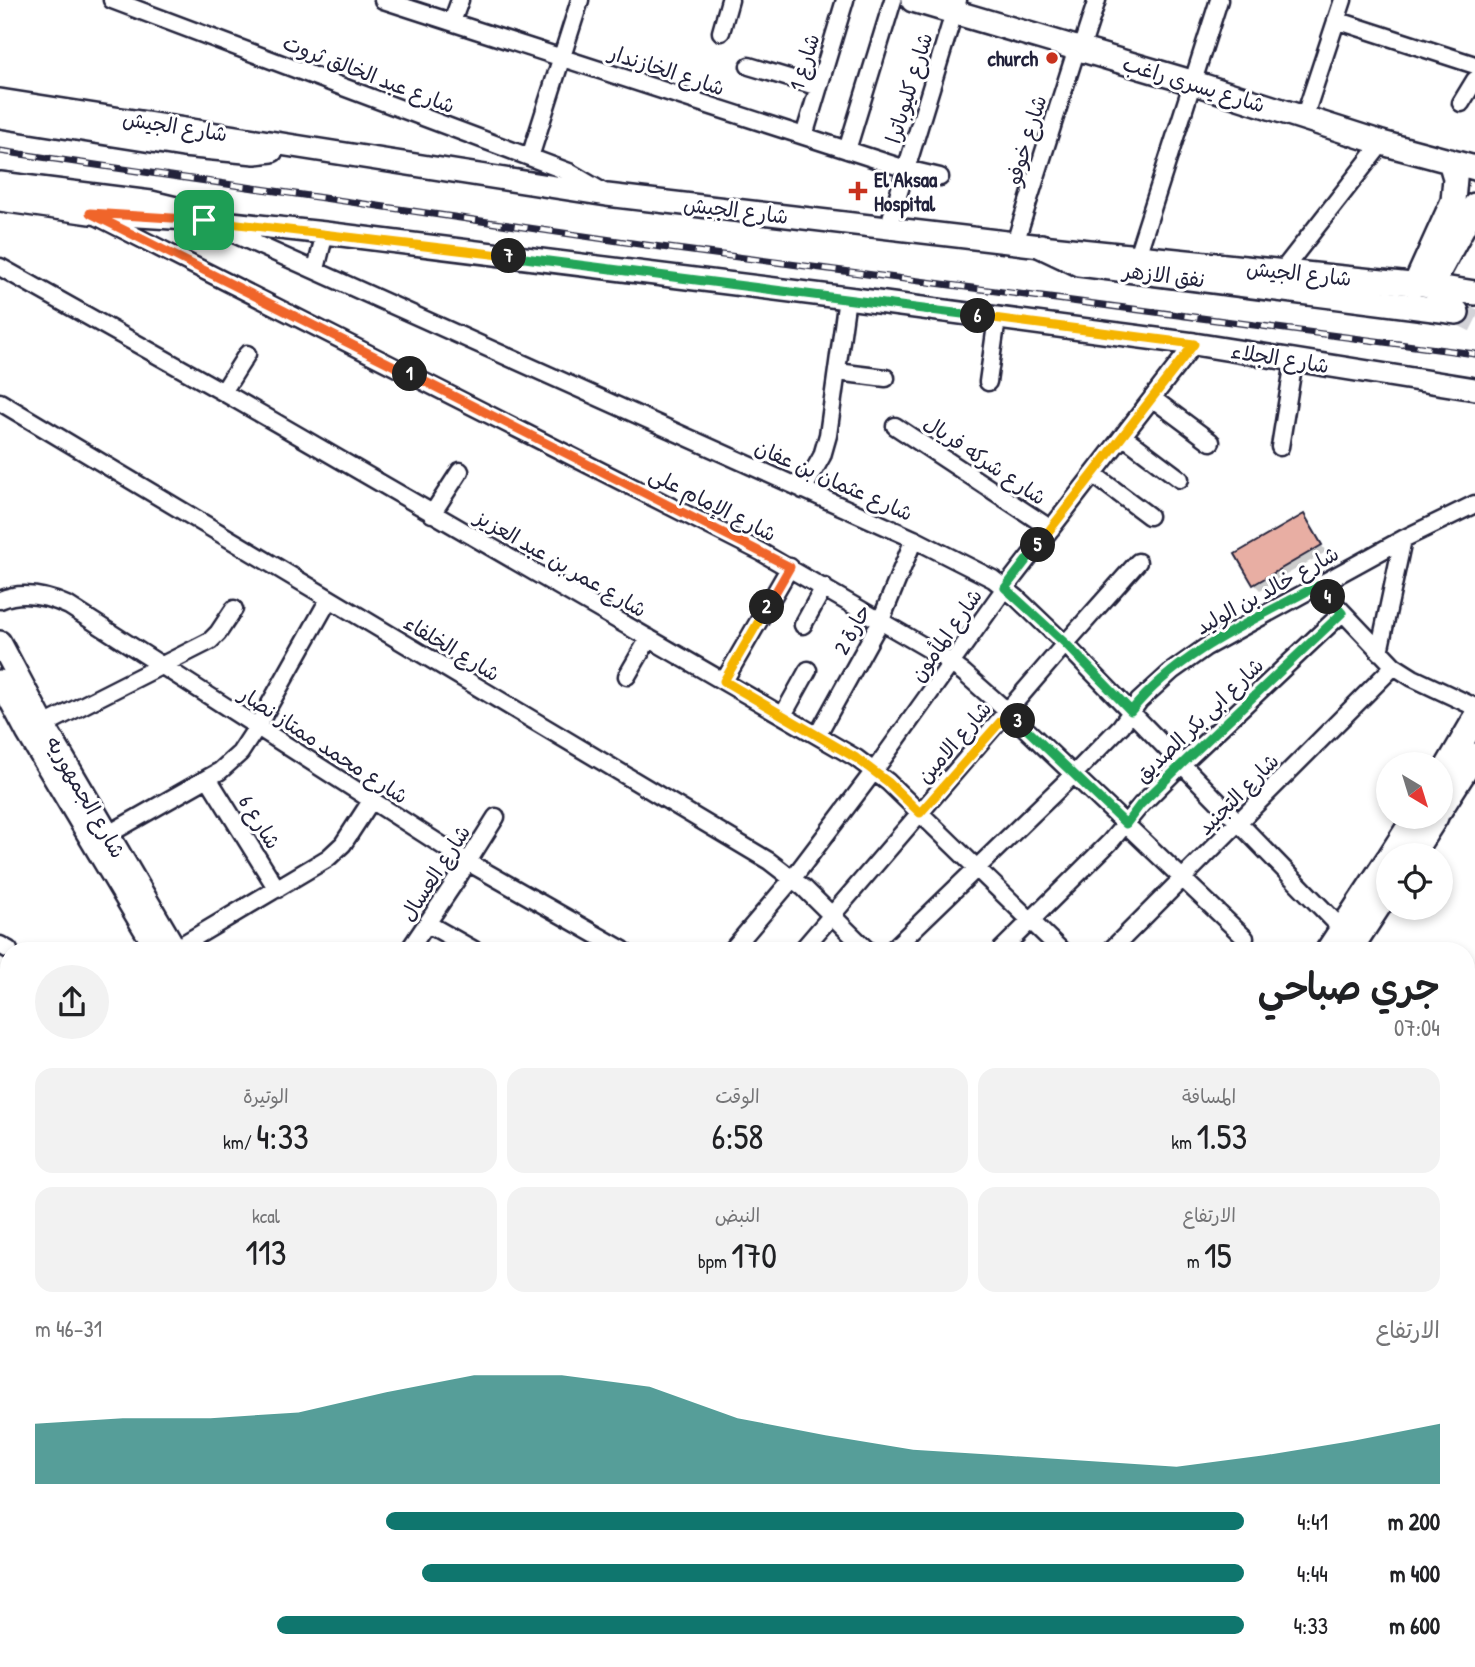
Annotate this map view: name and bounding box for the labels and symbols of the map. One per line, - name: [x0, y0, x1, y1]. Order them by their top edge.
- street label: شارع عبد الخالق ثروت: [278, 28, 459, 121]
- street label: شارع كليوباترا: [878, 29, 941, 147]
- street label: شارع 1: [782, 30, 827, 94]
- street label: شارع الخازندار: [603, 37, 728, 103]
- place label: church: [988, 44, 1038, 73]
- street label: شارع يسرى راغب: [1119, 49, 1269, 120]
- marker: church: [1044, 50, 1060, 66]
- street label: شارع خوفو: [998, 91, 1054, 190]
- street label: شارع الجيش: [120, 103, 229, 150]
- place label: El Aksaa Hospital: [874, 165, 938, 219]
- marker: El Aksaa Hospital: [848, 181, 868, 201]
- street label: شارع الجيش: [682, 189, 790, 232]
- pin: [174, 190, 234, 250]
- pin: 7: [491, 238, 526, 274]
- street label: شارع الجيش: [1245, 253, 1353, 294]
- street label: نفق الازهر: [1119, 255, 1207, 294]
- pin: 6: [960, 298, 996, 334]
- street label: شارع الجلاء: [1229, 336, 1331, 381]
- pin: 1: [392, 356, 428, 392]
- street label: شارع شركه فريال: [917, 408, 1052, 513]
- street label: شارع عثمان بن عفان: [750, 432, 918, 529]
- street label: شارع الإمام على: [644, 460, 781, 550]
- street label: شارع عمر بن عبد العزيز: [468, 501, 652, 625]
- pin: 5: [1020, 528, 1056, 562]
- street label: شارع خالد بن الوليد: [1190, 539, 1344, 642]
- pin: 4: [1310, 580, 1346, 614]
- street label: شارع المأمون: [903, 583, 990, 688]
- pin: 2: [750, 590, 784, 624]
- street label: حارة 2: [827, 599, 877, 659]
- street label: شارع الخلفاء: [398, 608, 506, 689]
- street label: شارع ابى بكر الصديق: [1128, 651, 1271, 790]
- street label: شارع محمد ممتاز نصار: [232, 678, 414, 811]
- street label: شارع الامين: [910, 695, 999, 790]
- pin: 3: [1000, 704, 1036, 738]
- street label: شارع الجمهوريه: [39, 731, 133, 864]
- street label: شارع التجنيد: [1191, 747, 1286, 842]
- north arrow: [1376, 752, 1452, 830]
- street label: شارع 6: [231, 789, 288, 855]
- street label: شارع العسال: [393, 819, 478, 927]

